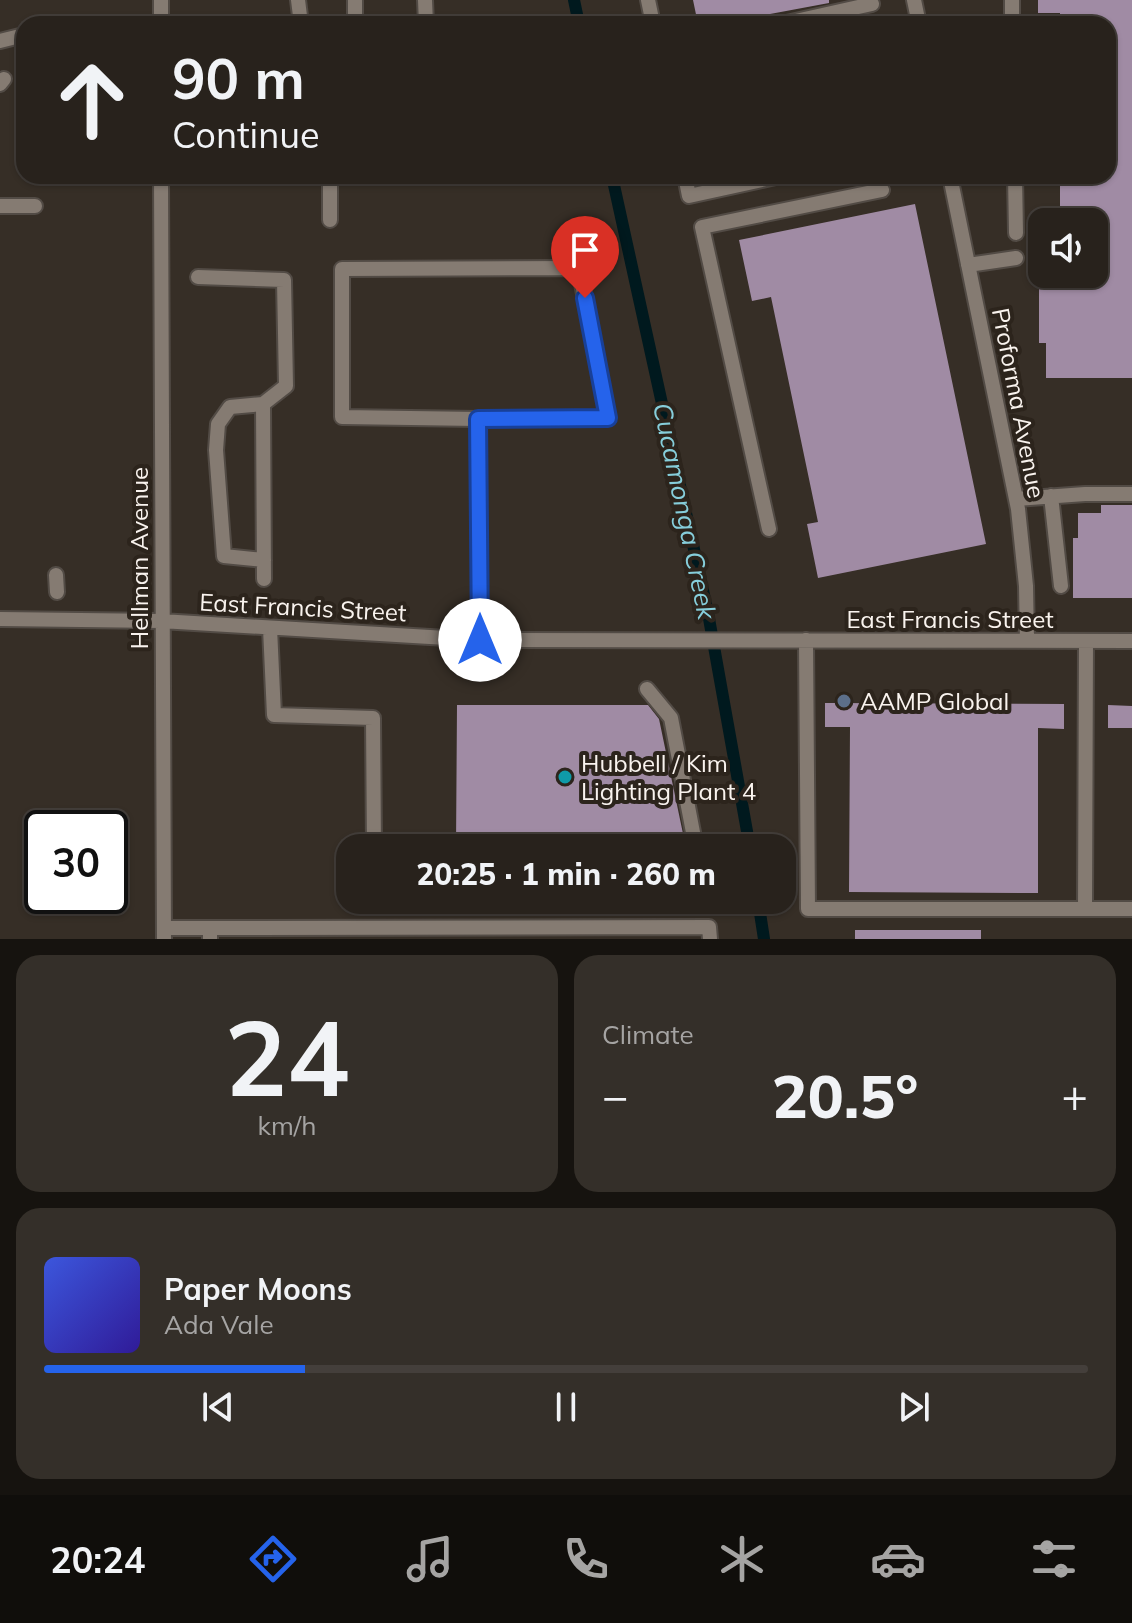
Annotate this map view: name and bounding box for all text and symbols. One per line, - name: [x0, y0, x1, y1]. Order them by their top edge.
- text: 90 m: [172, 43, 305, 113]
- icon: ahead: [40, 48, 144, 152]
- text: Continue: [172, 112, 320, 157]
- map controls: [1028, 208, 1108, 288]
- button: sound: [1028, 208, 1108, 288]
- pin: [551, 216, 619, 298]
- icon: arrive: [563, 228, 607, 272]
- street label: Proforma Avenue: [986, 305, 1052, 501]
- water label: Cucamonga Creek: [646, 400, 724, 623]
- street label: Hellman Avenue: [124, 467, 154, 649]
- street label: East Francis Street: [199, 587, 407, 627]
- position arrow: [438, 598, 522, 682]
- street label: East Francis Street: [846, 604, 1054, 634]
- place label: AAMP Global: [860, 686, 1009, 716]
- marker: AAMP Global: [835, 692, 853, 710]
- place label: Hubbell / Kim Lighting Plant 4: [581, 748, 756, 806]
- marker: Hubbell / Kim Lighting Plant 4: [556, 768, 574, 786]
- speed limit sign: 30: [24, 810, 128, 914]
- text: 20:25 · 1 min · 260 m: [416, 855, 716, 893]
- text: 24: [225, 991, 349, 1122]
- text: Climate: [602, 1018, 694, 1051]
- text: 20.5°: [772, 1058, 918, 1133]
- text: −: [602, 1068, 628, 1123]
- text: +: [1062, 1068, 1088, 1123]
- text: km/h: [258, 1109, 316, 1142]
- text: Paper Moons: [164, 1270, 352, 1308]
- text: Ada Vale: [164, 1308, 274, 1341]
- icon: previous: [196, 1385, 240, 1429]
- icon: pause: [544, 1385, 588, 1429]
- icon: next: [892, 1385, 936, 1429]
- icon: directions: [245, 1531, 301, 1587]
- icon: music: [402, 1531, 458, 1587]
- icon: phone: [558, 1531, 614, 1587]
- icon: climate: [714, 1531, 770, 1587]
- icon: car: [870, 1531, 926, 1587]
- icon: filters: [1026, 1531, 1082, 1587]
- text: 20:24: [50, 1537, 145, 1582]

